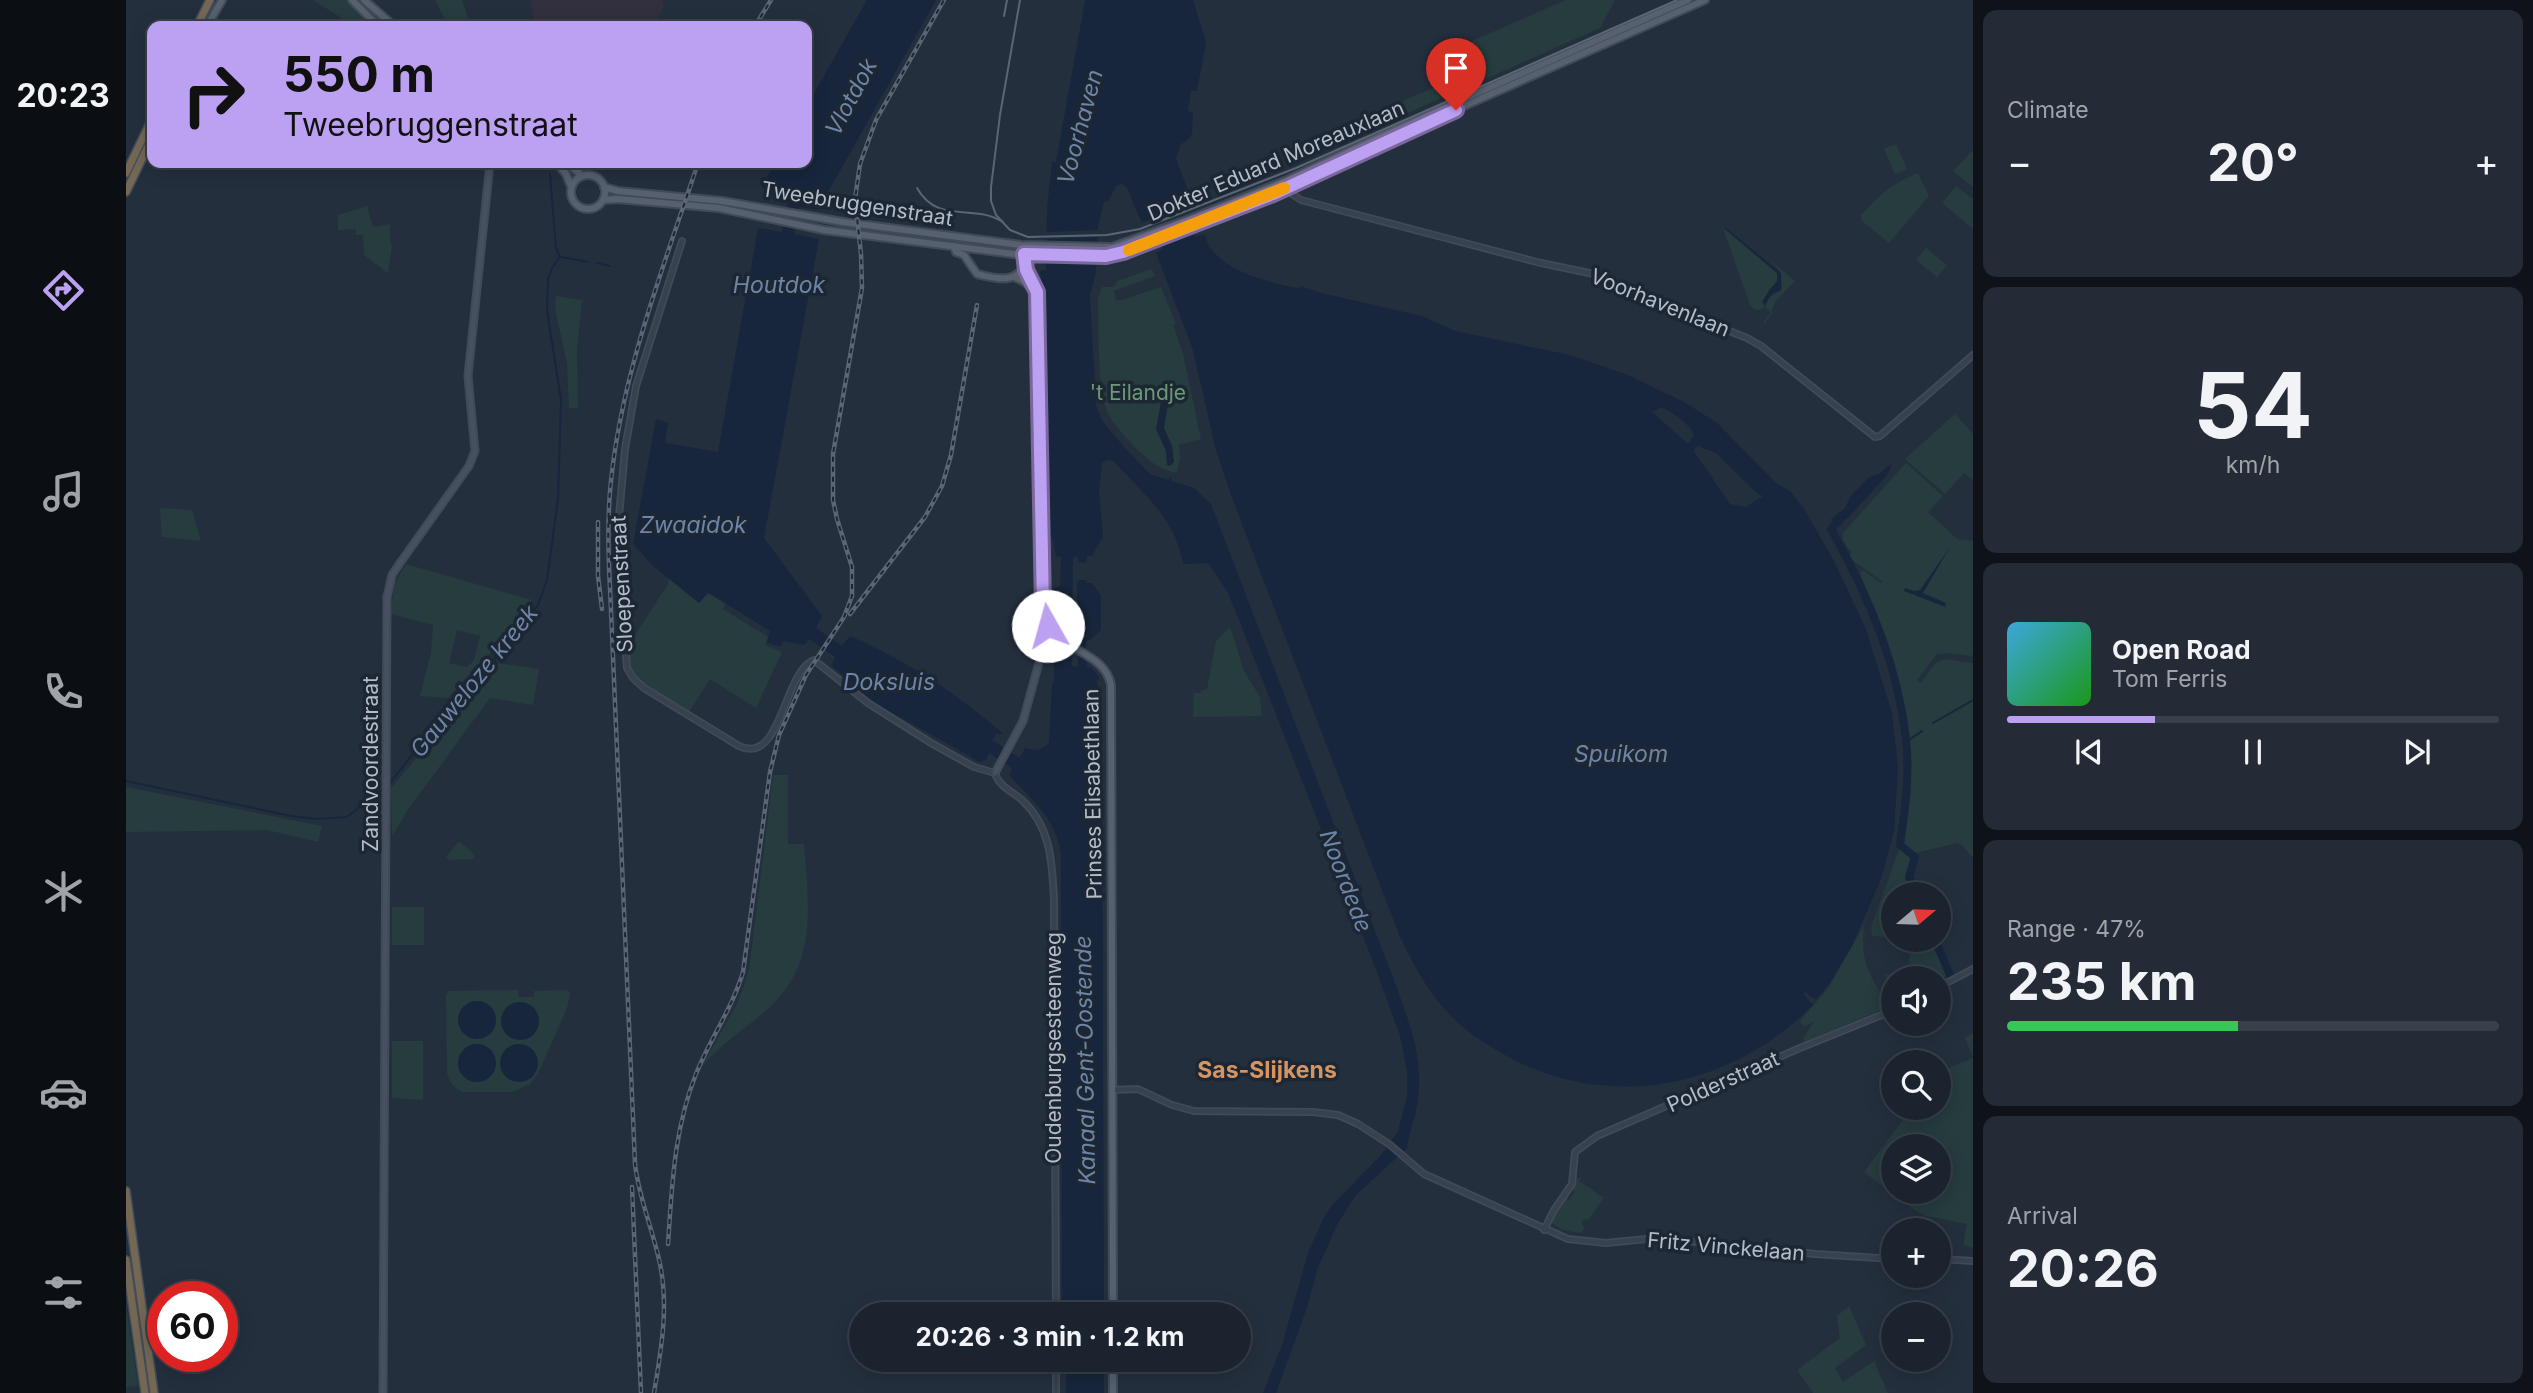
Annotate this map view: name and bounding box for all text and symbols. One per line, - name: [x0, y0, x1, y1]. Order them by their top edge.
- pin: [1426, 38, 1486, 110]
- text: 550 m: [283, 45, 435, 104]
- icon: right: [168, 49, 259, 140]
- icon: arrive: [1437, 49, 1475, 87]
- water label: Vlotdok: [819, 53, 883, 140]
- water label: Voorhaven: [1051, 66, 1109, 188]
- text: 20:23: [16, 76, 110, 115]
- street label: Dokter Eduard Moreauxlaan: [1144, 95, 1408, 226]
- text: Climate: [2007, 96, 2089, 124]
- text: Tweebruggenstraat: [283, 105, 578, 144]
- text: 20°: [2207, 131, 2299, 194]
- text: −: [2007, 139, 2032, 185]
- text: +: [2474, 139, 2499, 185]
- street label: Tweebruggenstraat: [760, 176, 955, 231]
- street label: Voorhavenlaan: [1587, 263, 1733, 342]
- icon: directions: [39, 266, 88, 315]
- water label: Houtdok: [733, 271, 826, 299]
- text: 54: [2193, 350, 2313, 460]
- park label: 't Eilandje: [1090, 380, 1186, 405]
- text: km/h: [2226, 451, 2280, 479]
- icon: music: [39, 467, 88, 516]
- water label: Zwaaidok: [639, 511, 747, 539]
- street label: Sloepenstraat: [605, 515, 638, 653]
- position arrow: [1011, 589, 1085, 663]
- water label: Gauweloze kreek: [404, 599, 544, 763]
- text: Open Road: [2112, 634, 2251, 665]
- text: Tom Ferris: [2112, 665, 2227, 693]
- icon: phone: [39, 667, 88, 716]
- water label: Doksluis: [843, 668, 935, 696]
- street label: Zandvoordestraat: [358, 676, 383, 852]
- street label: Prinses Elisabethlaan: [1078, 689, 1107, 900]
- icon: previous: [2070, 733, 2108, 771]
- icon: pause: [2234, 733, 2272, 771]
- icon: next: [2398, 733, 2436, 771]
- water label: Spuikom: [1574, 740, 1668, 768]
- water label: Noordede: [1314, 826, 1378, 936]
- icon: climate: [39, 867, 88, 916]
- north arrow: [1881, 882, 1951, 952]
- map controls: [1881, 882, 1951, 1372]
- text: Range · 47%: [2007, 915, 2146, 943]
- street label: Oudenburgsesteenweg: [1041, 932, 1066, 1164]
- water label: Kanaal Gent-Oostende: [1069, 935, 1101, 1185]
- text: 235 km: [2007, 950, 2197, 1013]
- button: sound: [1881, 966, 1951, 1036]
- street label: Polderstraat: [1663, 1046, 1783, 1117]
- button: search: [1881, 1050, 1951, 1120]
- district label: Sas-Slijkens: [1197, 1056, 1337, 1084]
- icon: car: [39, 1068, 88, 1117]
- button: layers: [1881, 1134, 1951, 1204]
- text: Arrival: [2007, 1202, 2078, 1230]
- button: +: [1881, 1218, 1951, 1288]
- street label: Fritz Vinckelaan: [1646, 1227, 1806, 1266]
- text: 20:26: [2007, 1237, 2159, 1300]
- icon: filters: [39, 1268, 88, 1317]
- speed limit sign: 60: [147, 1281, 238, 1372]
- button: −: [1881, 1302, 1951, 1372]
- text: 20:26 · 3 min · 1.2 km: [916, 1321, 1185, 1352]

